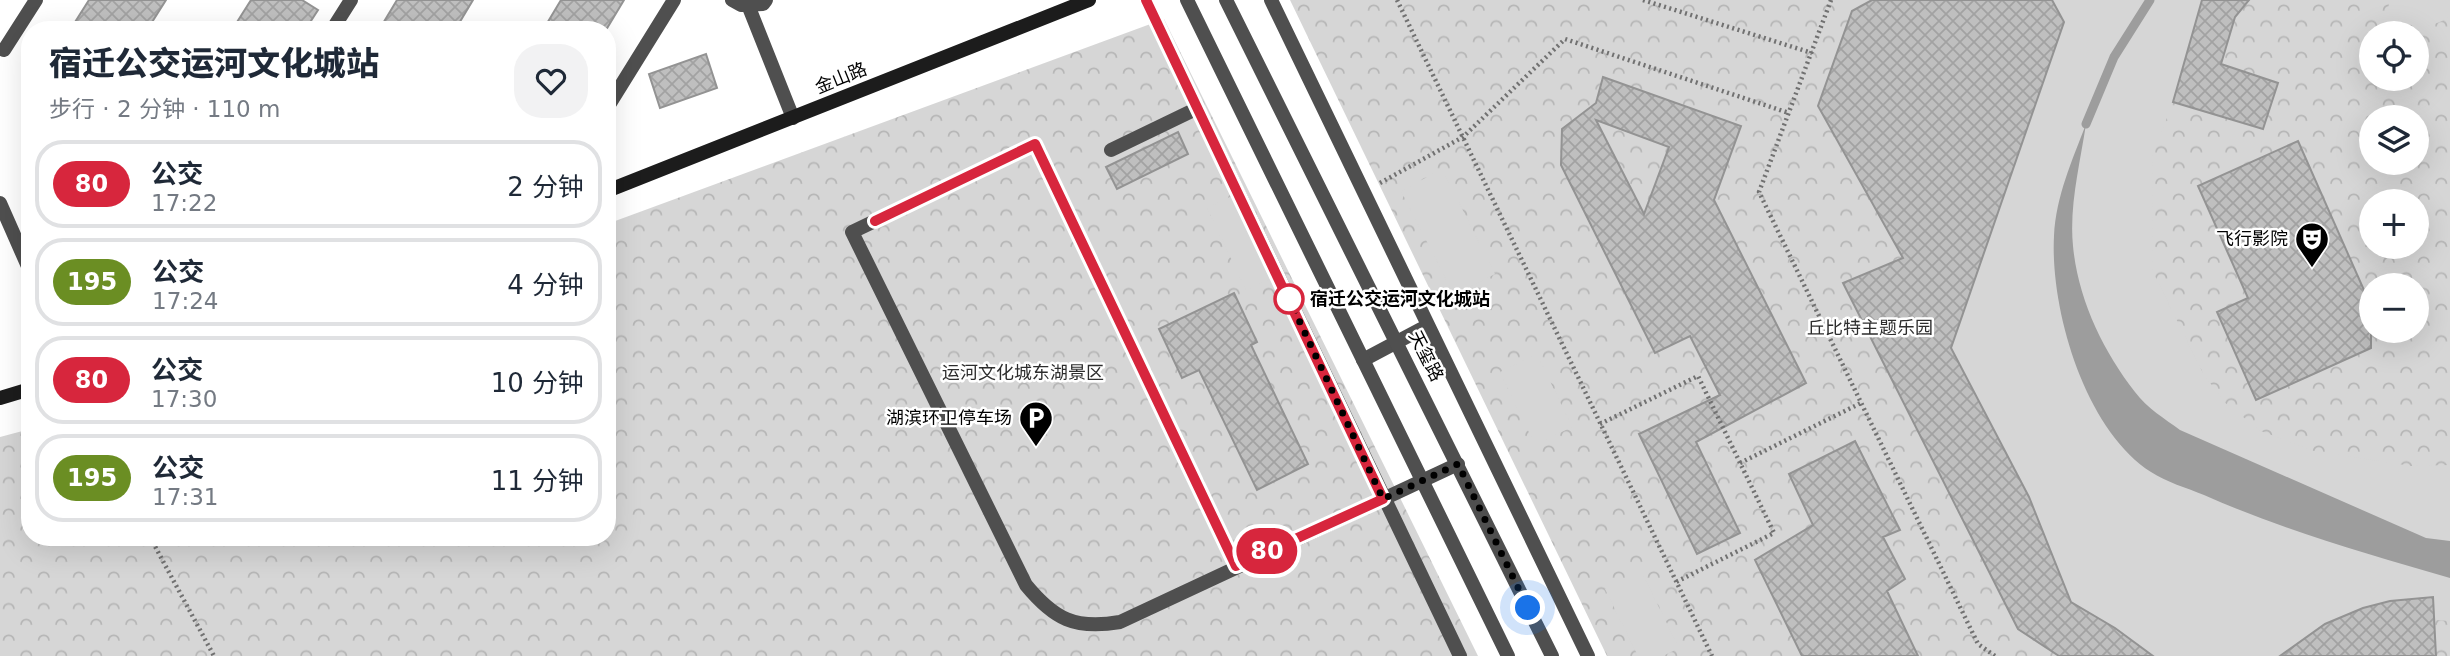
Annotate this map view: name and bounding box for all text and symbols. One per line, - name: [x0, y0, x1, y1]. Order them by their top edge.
- map controls: [2359, 21, 2429, 343]
- button: locate: [2359, 21, 2429, 91]
- text: 宿迁公交运河文化城站: [49, 44, 379, 83]
- button: heart: [514, 44, 588, 118]
- street label: 金山路: [812, 58, 870, 97]
- text: 步行 · 2 分钟 · 110 m: [49, 96, 280, 122]
- button: layers: [2359, 105, 2429, 175]
- text: 公交: [151, 159, 203, 189]
- text: 80: [75, 170, 108, 198]
- text: 2 分钟: [507, 172, 584, 202]
- button: +: [2359, 189, 2429, 259]
- text: 17:22: [151, 190, 217, 216]
- theatre icon: 飞行影院: [2293, 220, 2331, 269]
- place label: 飞行影院: [2216, 228, 2288, 249]
- text: 公交: [152, 257, 204, 287]
- text: 195: [67, 268, 117, 296]
- text: 4 分钟: [507, 270, 584, 300]
- button: −: [2359, 273, 2429, 343]
- marker: 宿迁公交运河文化城站: [1274, 284, 1304, 314]
- text: 17:24: [152, 288, 218, 314]
- place label: 宿迁公交运河文化城站: [1310, 288, 1490, 309]
- park label: 丘比特主题乐园: [1807, 317, 1933, 338]
- street label: 天玺路: [1405, 327, 1448, 385]
- text: 公交: [151, 355, 203, 385]
- park label: 运河文化城东湖景区: [942, 362, 1104, 383]
- text: 80: [75, 366, 108, 394]
- text: 10 分钟: [491, 368, 584, 398]
- text: 17:30: [151, 386, 217, 412]
- parking icon: 湖滨环卫停车场: [1017, 399, 1055, 448]
- place label: 湖滨环卫停车场: [886, 407, 1012, 428]
- text: 公交: [152, 453, 204, 483]
- text: 195: [67, 464, 117, 492]
- text: 11 分钟: [491, 466, 584, 496]
- text: 17:31: [152, 484, 218, 510]
- line badge: 80: [1236, 528, 1298, 574]
- text: 80: [1250, 537, 1284, 565]
- your location: [1510, 590, 1545, 625]

